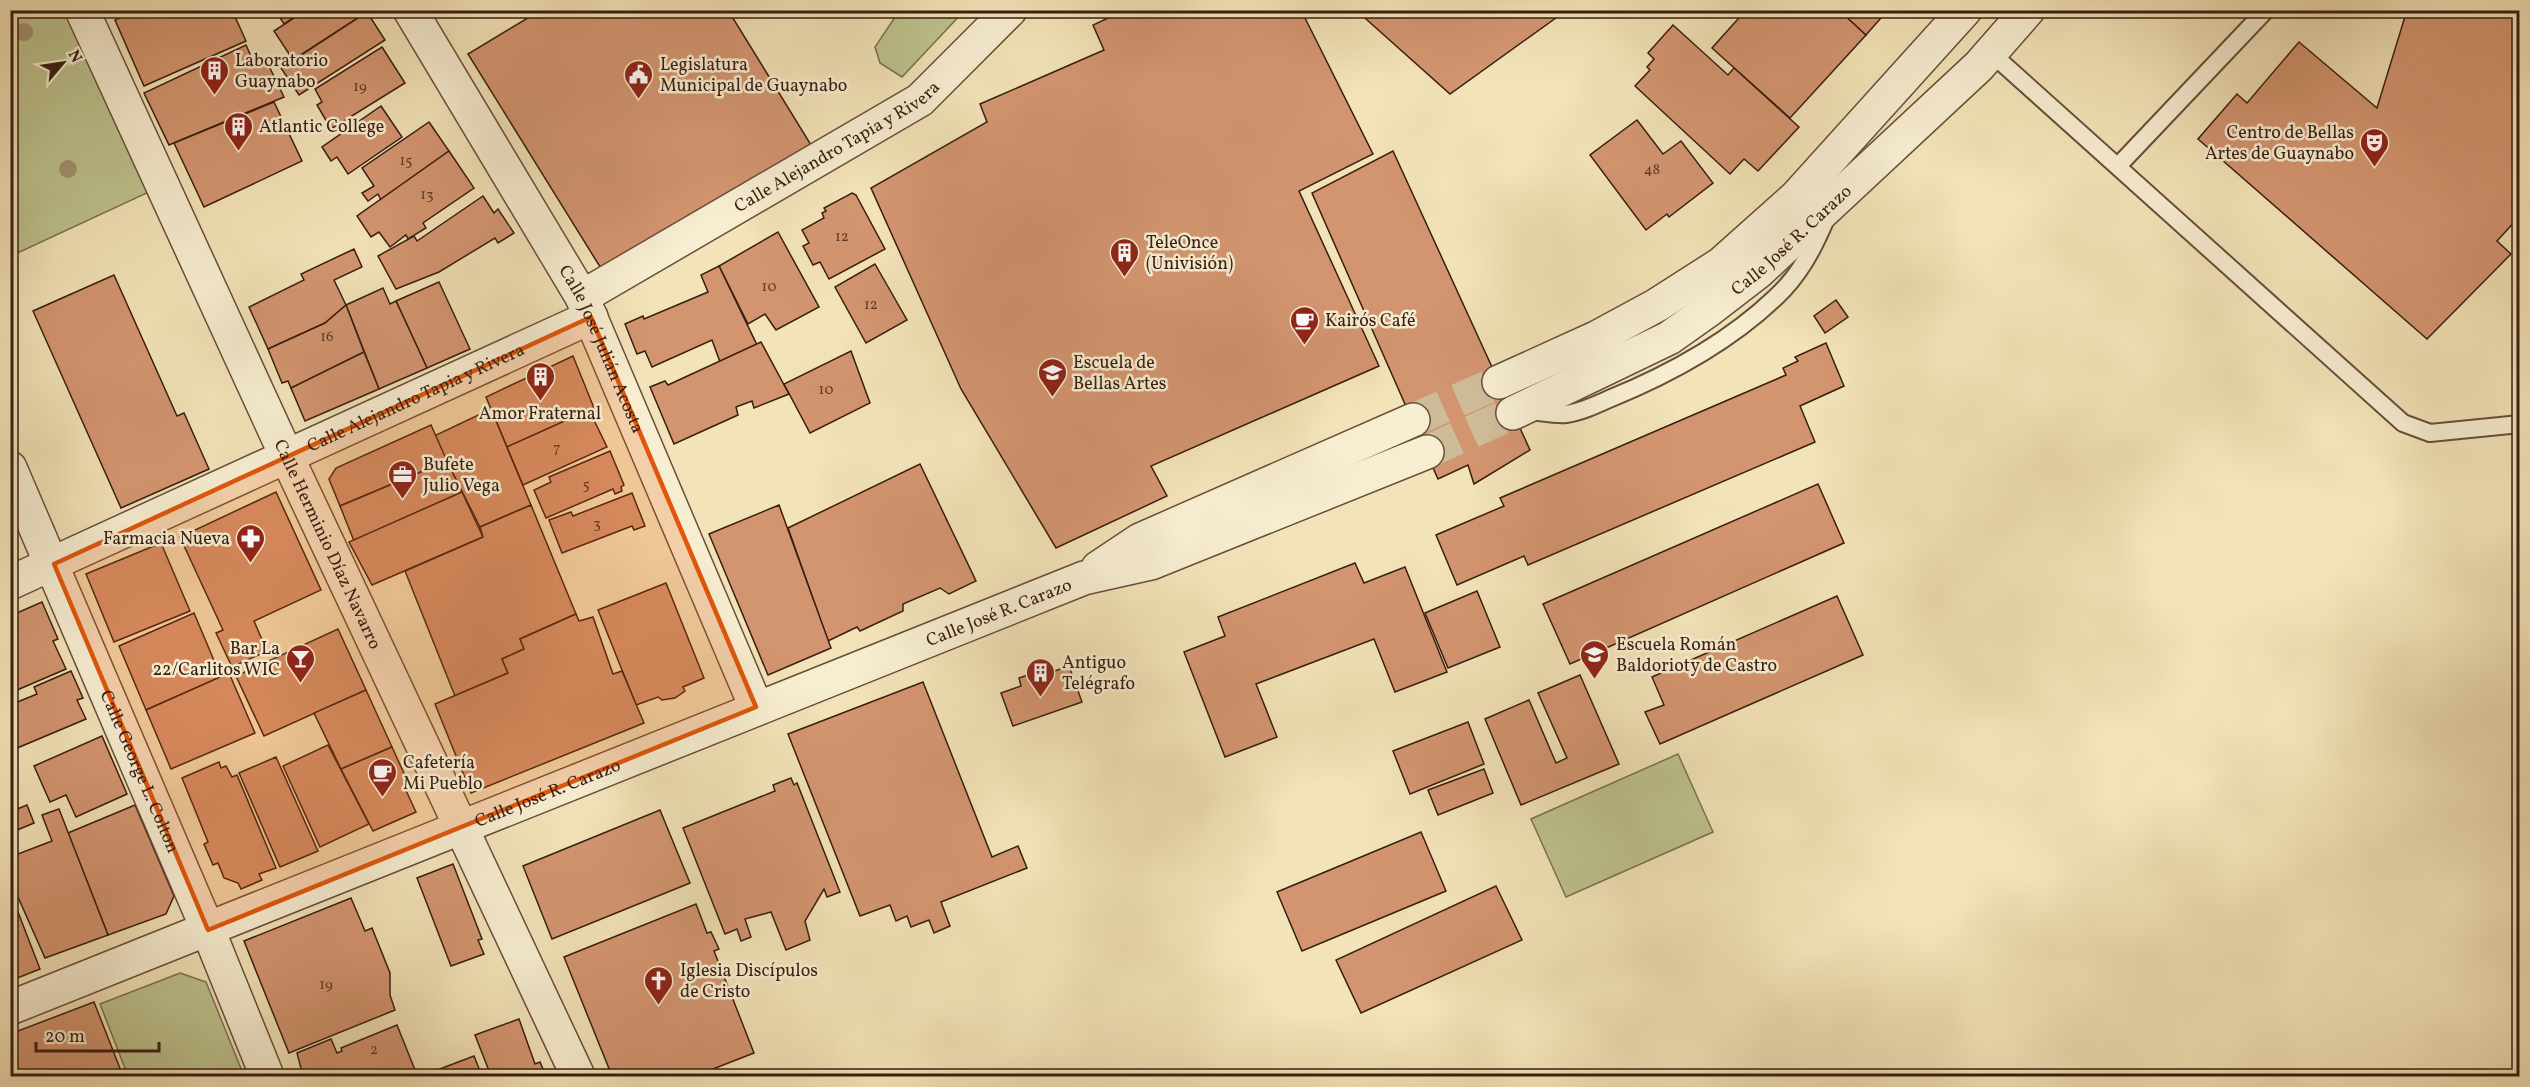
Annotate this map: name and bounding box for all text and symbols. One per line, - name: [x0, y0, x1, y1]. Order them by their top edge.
- north arrow: [33, 33, 93, 93]
- text: N: [62, 46, 87, 67]
- place label: Laboratorio Guaynabo: [235, 49, 328, 95]
- place label: Legislatura Municipal de Guaynabo: [660, 53, 847, 99]
- building icon: Laboratorio Guaynabo: [198, 54, 230, 96]
- public building icon: Legislatura Municipal de Guaynabo: [623, 58, 655, 100]
- street label: Calle Alejandro Tapia y Rivera: [730, 76, 946, 220]
- house number: 19: [353, 77, 367, 98]
- building icon: Atlantic College: [222, 110, 254, 152]
- place label: Atlantic College: [259, 115, 384, 140]
- place label: Centro de Bellas Artes de Guaynabo: [2205, 121, 2354, 167]
- theatre icon: Centro de Bellas Artes de Guaynabo: [2359, 126, 2391, 168]
- house number: 15: [399, 151, 413, 172]
- house number: 48: [1644, 160, 1660, 181]
- street label: Calle José R. Carazo: [1726, 180, 1858, 302]
- house number: 13: [420, 185, 434, 206]
- house number: 12: [835, 227, 849, 248]
- place label: TeleOnce (Univisión): [1146, 231, 1233, 277]
- building icon: TeleOnce (Univisión): [1109, 236, 1141, 278]
- street label: Calle José Julián Acosta: [552, 261, 649, 437]
- house number: 10: [762, 277, 776, 298]
- house number: 12: [864, 295, 878, 316]
- cafe icon: Kairós Café: [1288, 304, 1320, 346]
- place label: Kairós Café: [1325, 309, 1415, 334]
- house number: 16: [320, 327, 334, 348]
- street label: Calle Alejandro Tapia y Rivera: [303, 338, 529, 459]
- place label: Escuela de Bellas Artes: [1073, 351, 1166, 397]
- school or university icon: Escuela de Bellas Artes: [1036, 356, 1068, 398]
- building icon: Amor Fraternal: [524, 360, 556, 402]
- house number: 10: [819, 380, 833, 401]
- place label: Amor Fraternal: [479, 402, 601, 427]
- street label: Calle Herminio Díaz Navarro: [267, 436, 387, 654]
- house number: 7: [553, 438, 561, 459]
- place label: Bufete Julio Vega: [423, 453, 500, 499]
- office icon: Bufete Julio Vega: [386, 458, 418, 500]
- house number: 5: [582, 475, 590, 496]
- house number: 3: [593, 514, 601, 535]
- pharmacy icon: Farmacia Nueva: [235, 522, 267, 564]
- place label: Farmacia Nueva: [103, 527, 230, 552]
- street label: Calle José R. Carazo: [923, 573, 1076, 654]
- place label: Escuela Román Baldorioty de Castro: [1616, 633, 1777, 679]
- place label: Bar La 22/Carlitos WIC: [152, 637, 280, 683]
- school or university icon: Escuela Román Baldorioty de Castro: [1579, 638, 1611, 680]
- bar icon: Bar La 22/Carlitos WIC: [285, 642, 317, 684]
- place label: Antiguo Telégrafo: [1062, 651, 1135, 697]
- building icon: Antiguo Telégrafo: [1025, 656, 1057, 698]
- street label: Calle George L. Colton: [93, 687, 185, 857]
- place label: Cafetería Mi Pueblo: [403, 751, 483, 797]
- street label: Calle José R. Carazo: [471, 754, 625, 835]
- cafe icon: Cafetería Mi Pueblo: [366, 756, 398, 798]
- place label: Iglesia Discípulos de Cristo: [680, 959, 818, 1005]
- church icon: Iglesia Discípulos de Cristo: [643, 964, 675, 1006]
- house number: 19: [319, 975, 333, 996]
- scale bar: [36, 1015, 159, 1053]
- text: 20 m: [45, 1025, 85, 1050]
- house number: 2: [370, 1040, 378, 1061]

